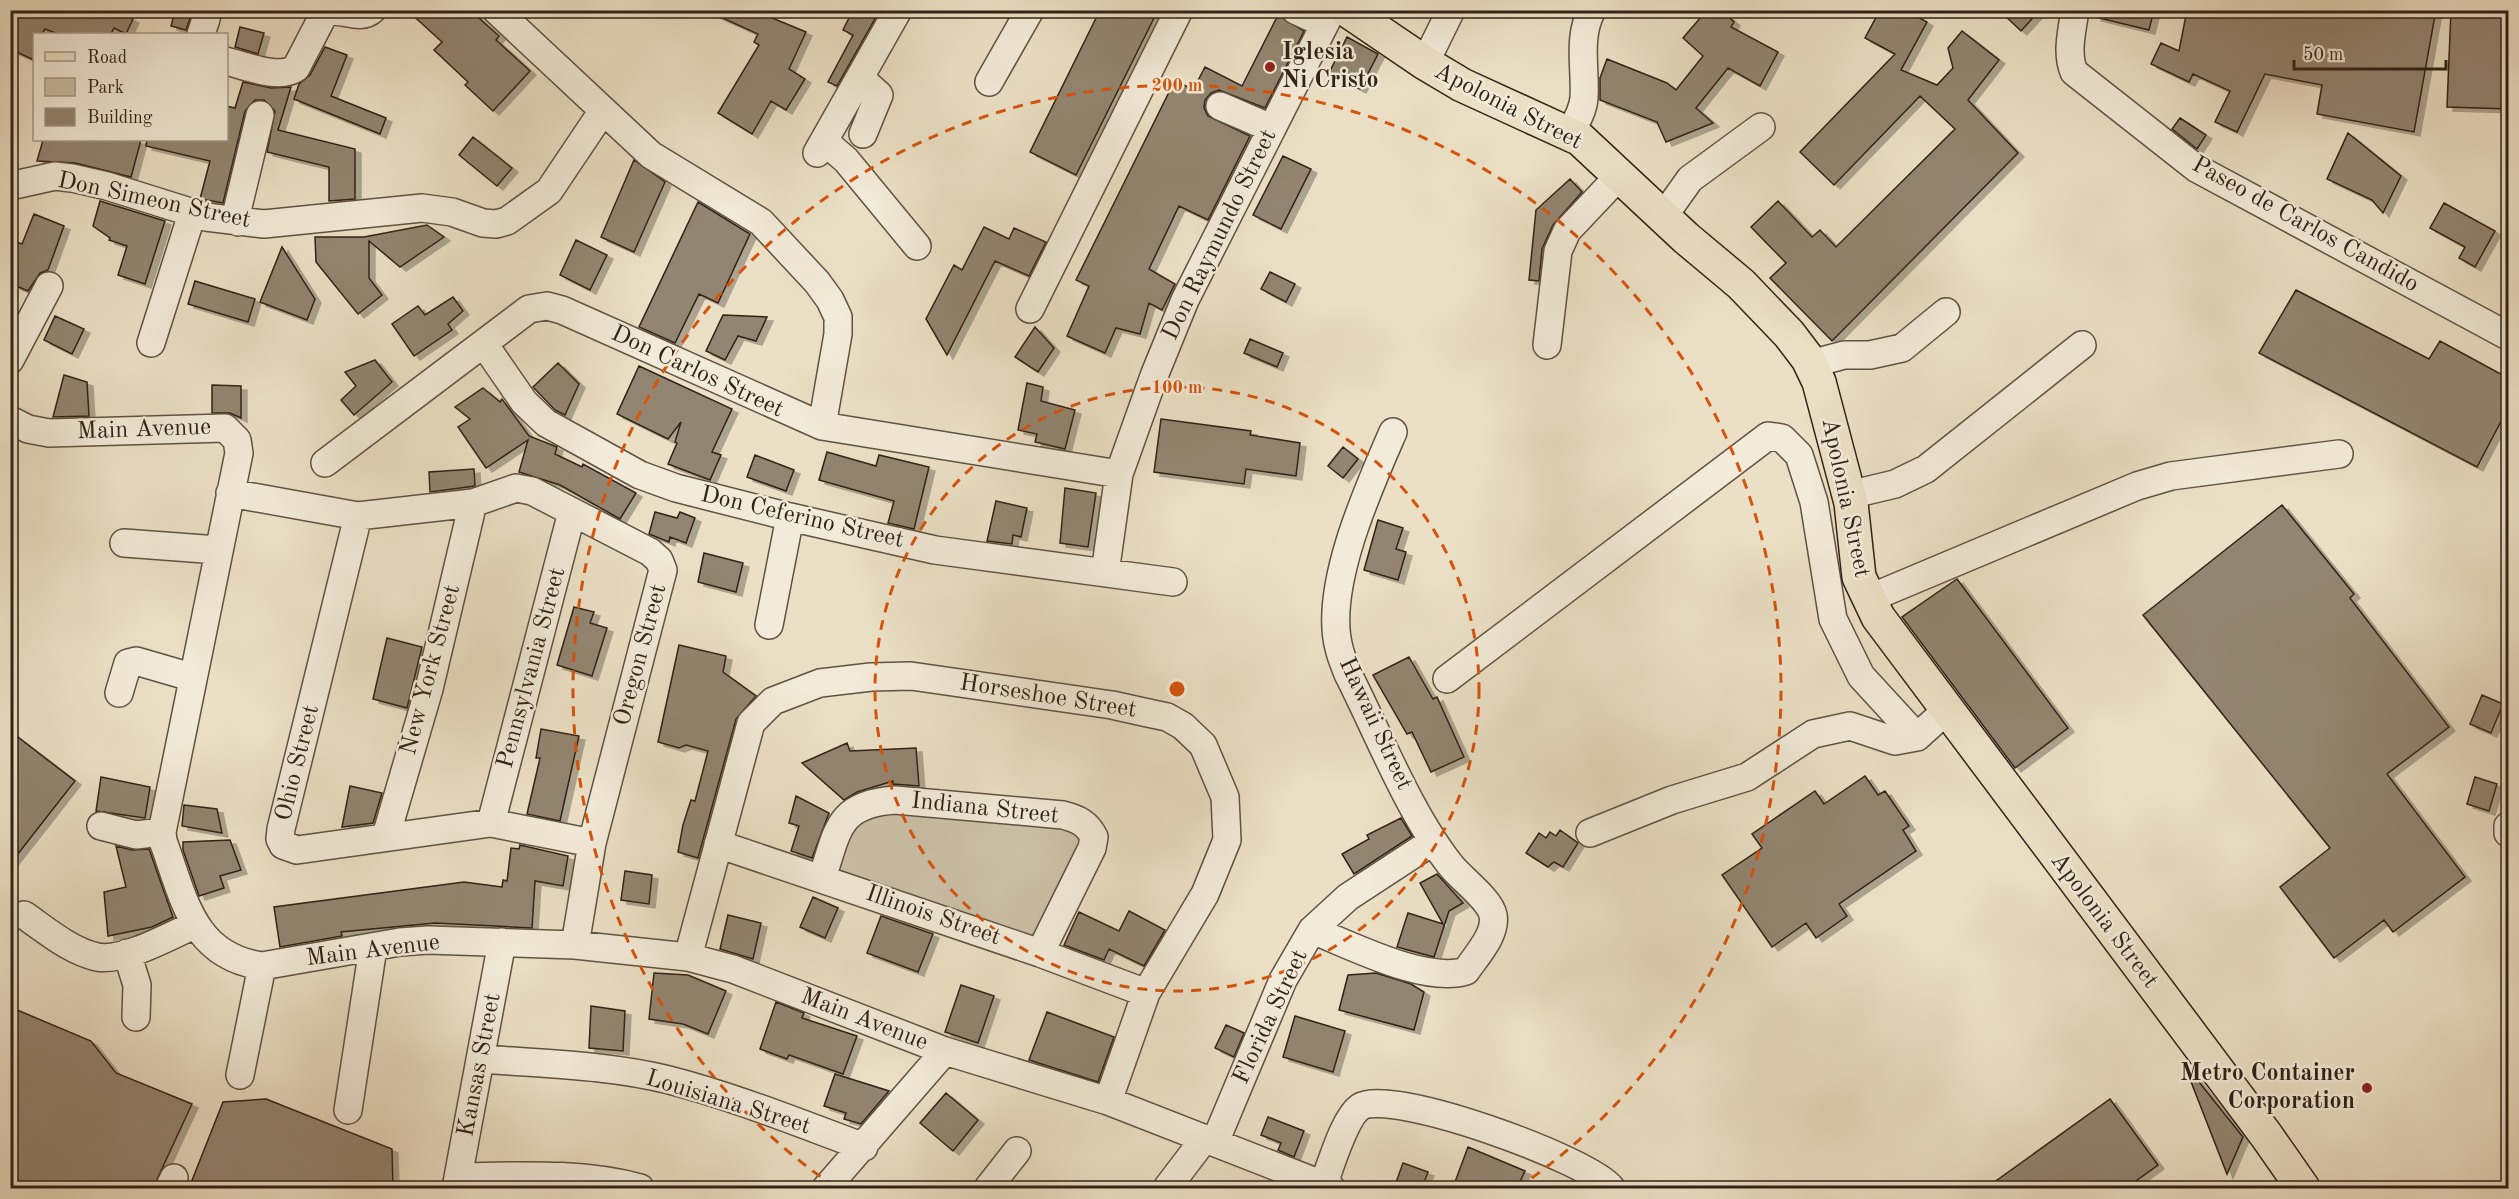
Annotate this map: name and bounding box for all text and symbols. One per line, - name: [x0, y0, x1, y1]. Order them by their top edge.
- legend: [33, 33, 228, 141]
- scale bar: [2294, 33, 2446, 71]
- place label: Iglesia Ni Cristo: [1282, 41, 1379, 93]
- text: 50 m: [2303, 46, 2343, 64]
- text: Road: [87, 49, 127, 67]
- street label: Apolonia Street: [1430, 59, 1586, 155]
- marker: Iglesia Ni Cristo: [1263, 60, 1277, 74]
- text: 200 m: [1152, 77, 1202, 95]
- text: Park: [87, 79, 124, 97]
- text: Building: [87, 109, 153, 127]
- street label: Don Raymundo Street: [1159, 126, 1281, 344]
- street label: Paseo de Carlos Candido: [2188, 153, 2422, 297]
- street label: Don Simeon Street: [55, 169, 253, 233]
- street label: Don Carlos Street: [607, 322, 787, 422]
- text: 100 m: [1152, 379, 1202, 397]
- street label: Main Avenue: [76, 416, 212, 444]
- street label: Apolonia Street: [1816, 416, 1874, 580]
- street label: Don Ceferino Street: [698, 483, 906, 553]
- street label: Pennsylvania Street: [494, 565, 570, 771]
- street label: Oregon Street: [611, 581, 671, 729]
- street label: New York Street: [397, 582, 465, 758]
- street label: Hawaii Street: [1334, 654, 1416, 794]
- street label: Horseshoe Street: [958, 671, 1138, 723]
- centre of rings: [1167, 679, 1187, 699]
- street label: Ohio Street: [272, 703, 324, 823]
- street label: Indiana Street: [910, 789, 1060, 829]
- street label: Apolonia Street: [2045, 849, 2163, 993]
- street label: Illinois Street: [862, 882, 1004, 950]
- street label: Main Avenue: [305, 931, 441, 971]
- street label: Florida Street: [1229, 946, 1313, 1088]
- street label: Main Avenue: [797, 985, 931, 1055]
- street label: Kansas Street: [454, 991, 506, 1139]
- place label: Metro Container Corporation: [2180, 1062, 2355, 1114]
- street label: Louisiana Street: [643, 1067, 813, 1139]
- marker: Metro Container Corporation: [2360, 1081, 2374, 1095]

